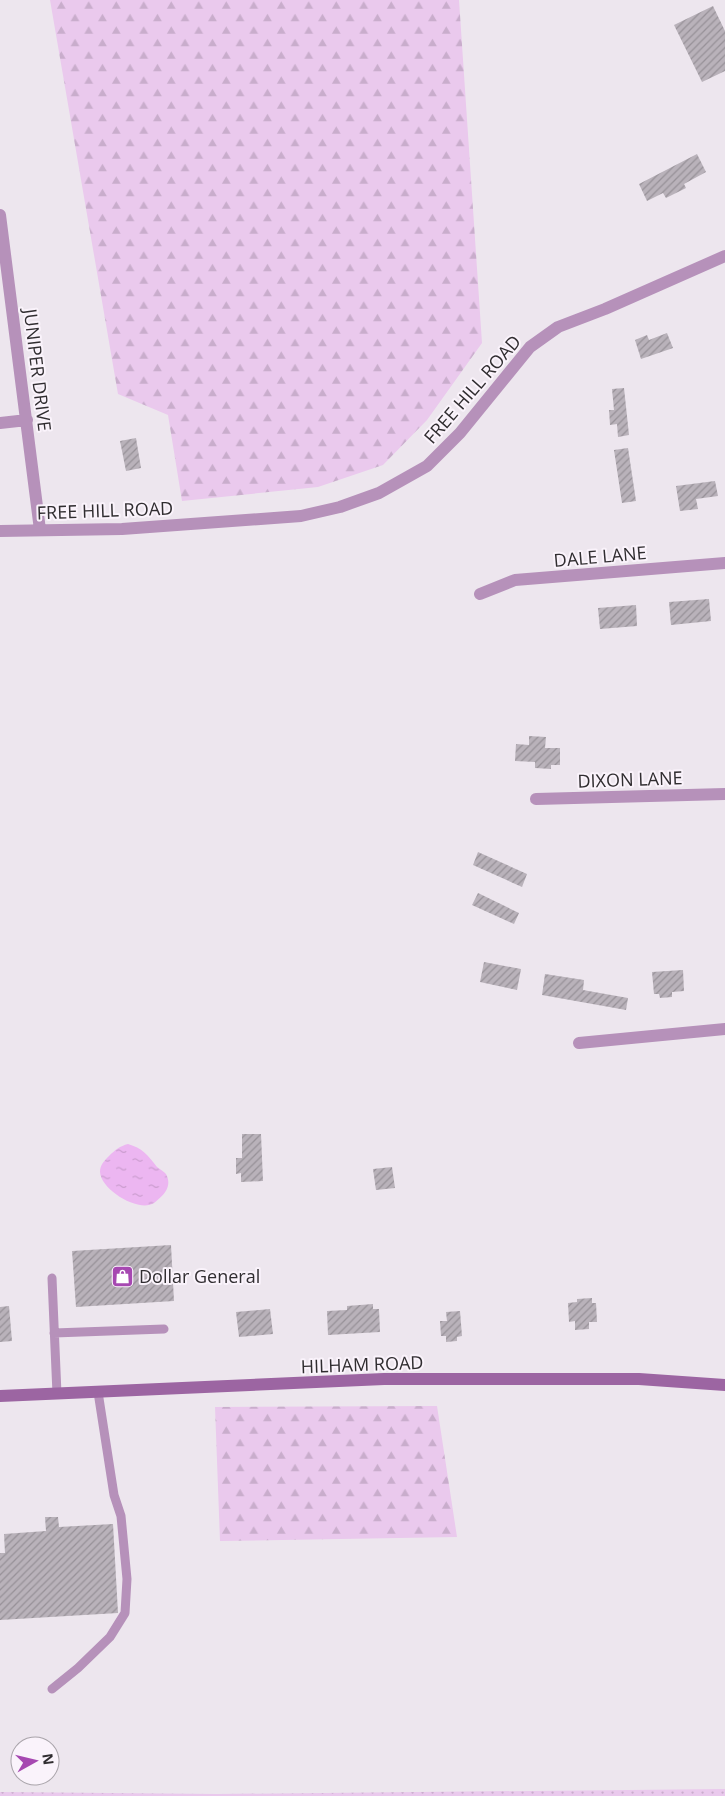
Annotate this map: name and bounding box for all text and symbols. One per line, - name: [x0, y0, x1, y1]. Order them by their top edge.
- street label: JUNIPER DRIVE: [18, 305, 57, 433]
- street label: FREE HILL ROAD: [418, 330, 526, 448]
- street label: FREE HILL ROAD: [36, 496, 174, 524]
- street label: DALE LANE: [553, 540, 647, 572]
- street label: DIXON LANE: [577, 765, 683, 793]
- shop icon: Dollar General: [111, 1264, 135, 1288]
- place label: Dollar General: [139, 1264, 260, 1288]
- street label: HILHAM ROAD: [300, 1350, 424, 1378]
- north arrow: [10, 1736, 60, 1786]
- text: N: [38, 1752, 59, 1766]

